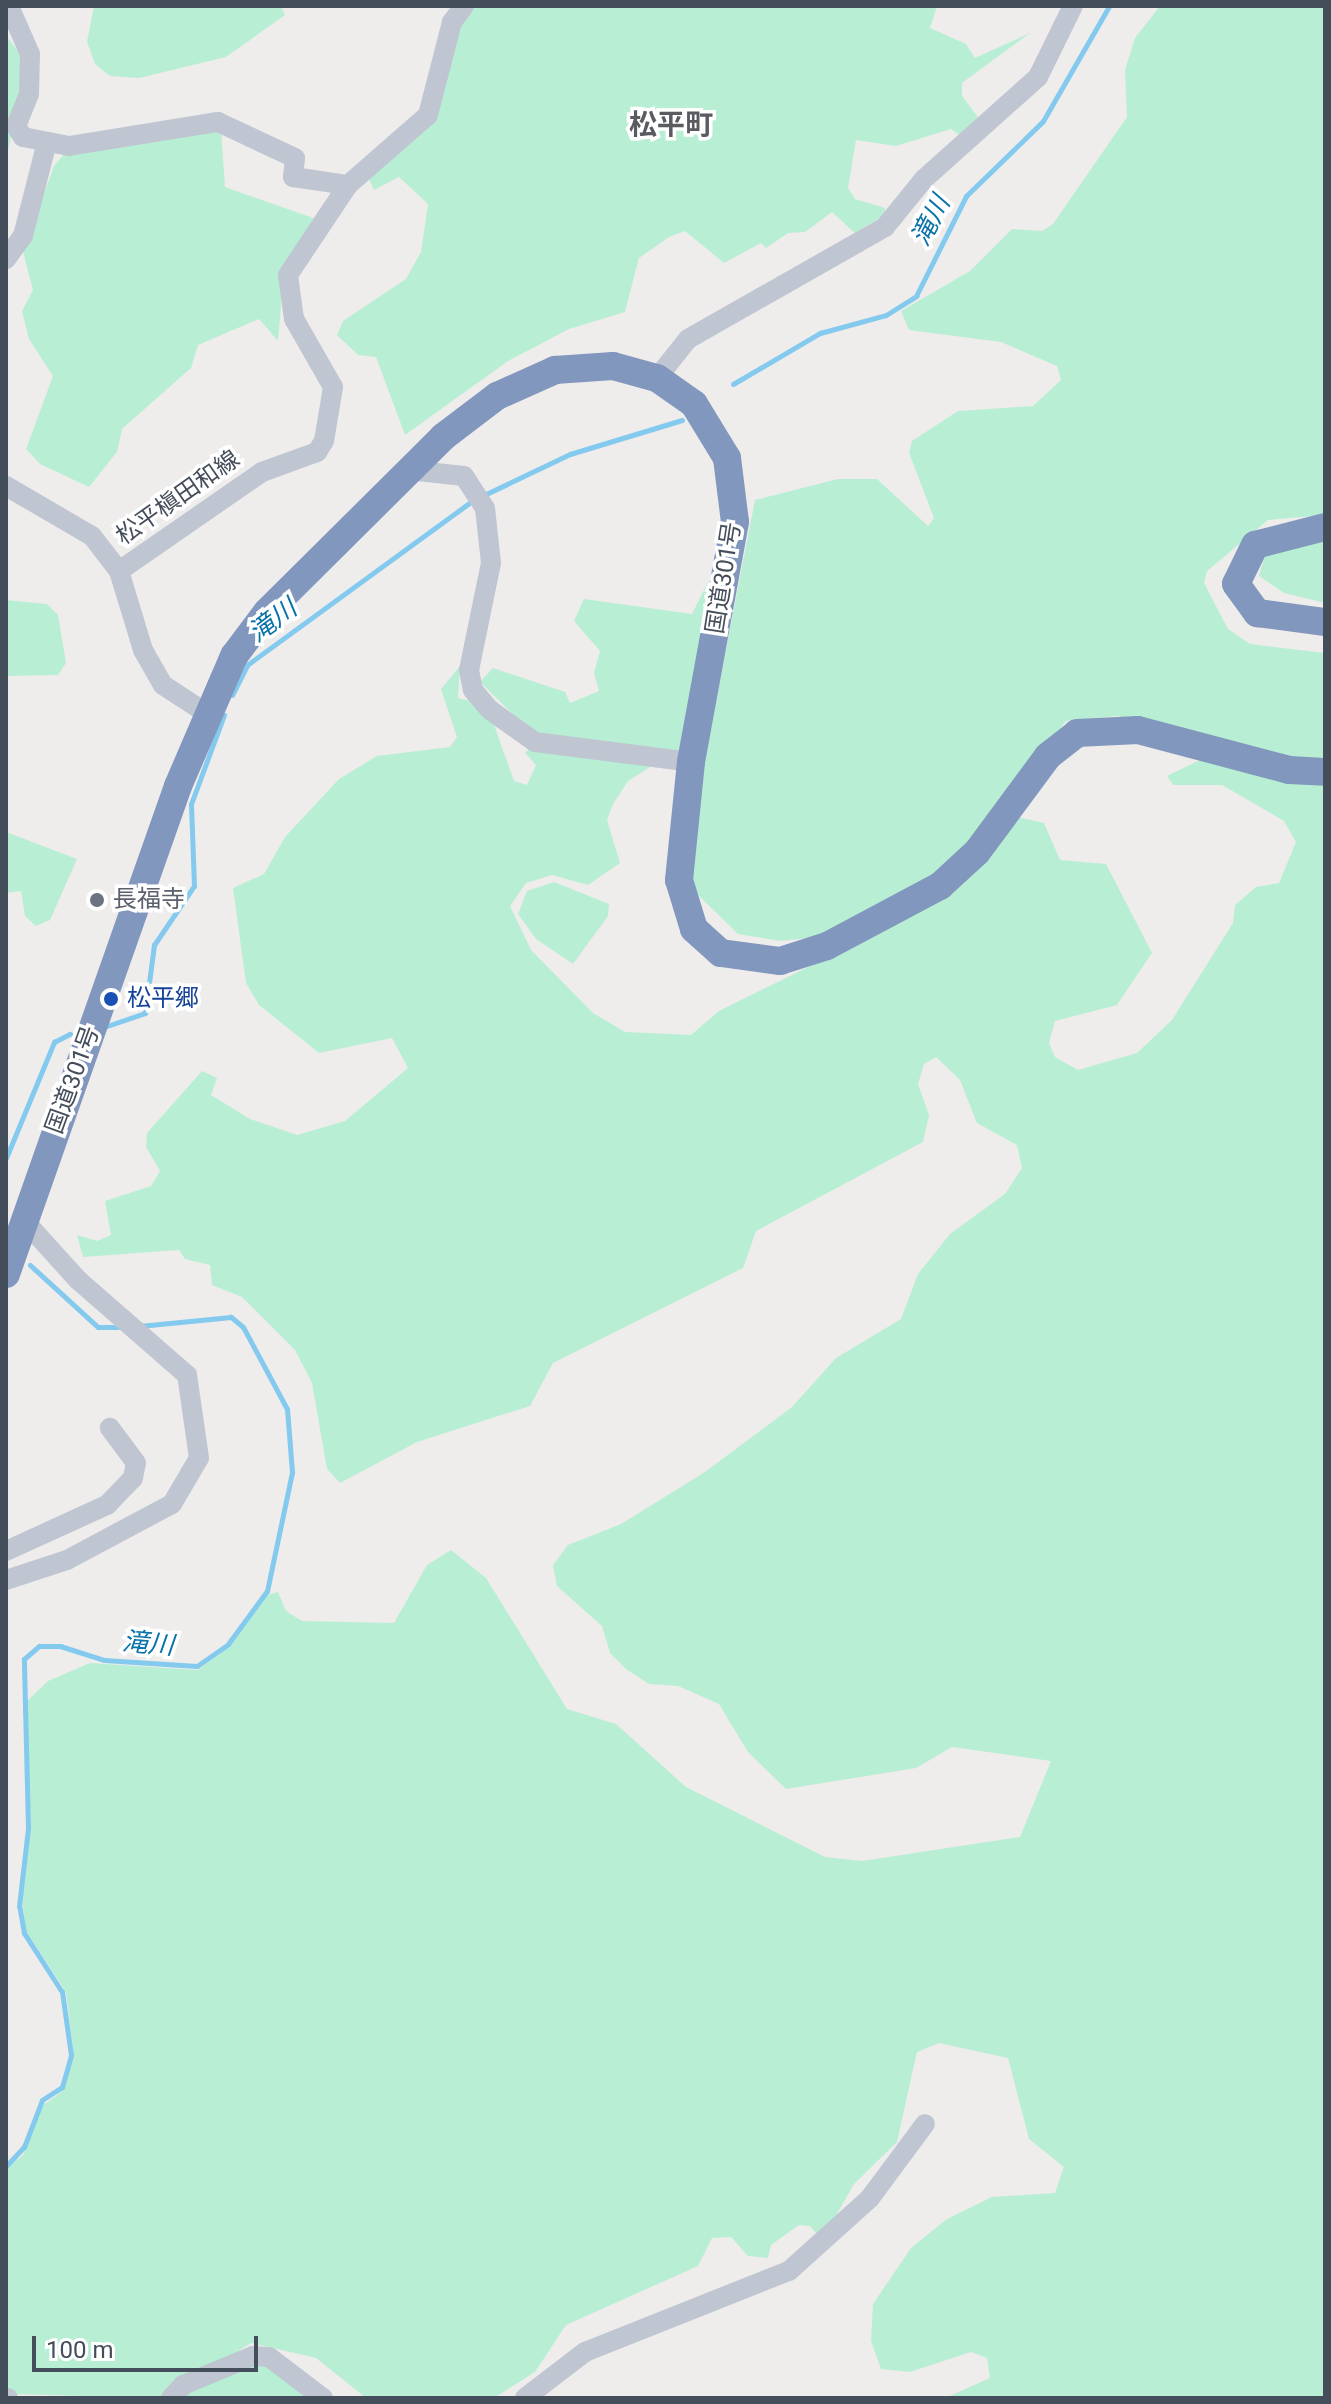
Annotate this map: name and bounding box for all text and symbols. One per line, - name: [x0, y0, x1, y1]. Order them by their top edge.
- district label: 松平町: [629, 108, 713, 142]
- water label: 滝川: [905, 191, 957, 251]
- street label: 松平槇田和線: [111, 445, 245, 551]
- street label: 国道301号: [701, 520, 747, 636]
- water label: 滝川: [243, 593, 303, 649]
- place label: 長福寺: [113, 886, 185, 914]
- marker: 長福寺: [88, 891, 106, 909]
- place label: 松平郷: [127, 985, 199, 1013]
- marker: 松平郷: [102, 990, 120, 1008]
- street label: 国道301号: [40, 1022, 106, 1138]
- water label: 滝川: [121, 1626, 175, 1662]
- scale bar: [36, 2320, 262, 2370]
- text: 100 m: [46, 2336, 113, 2364]

